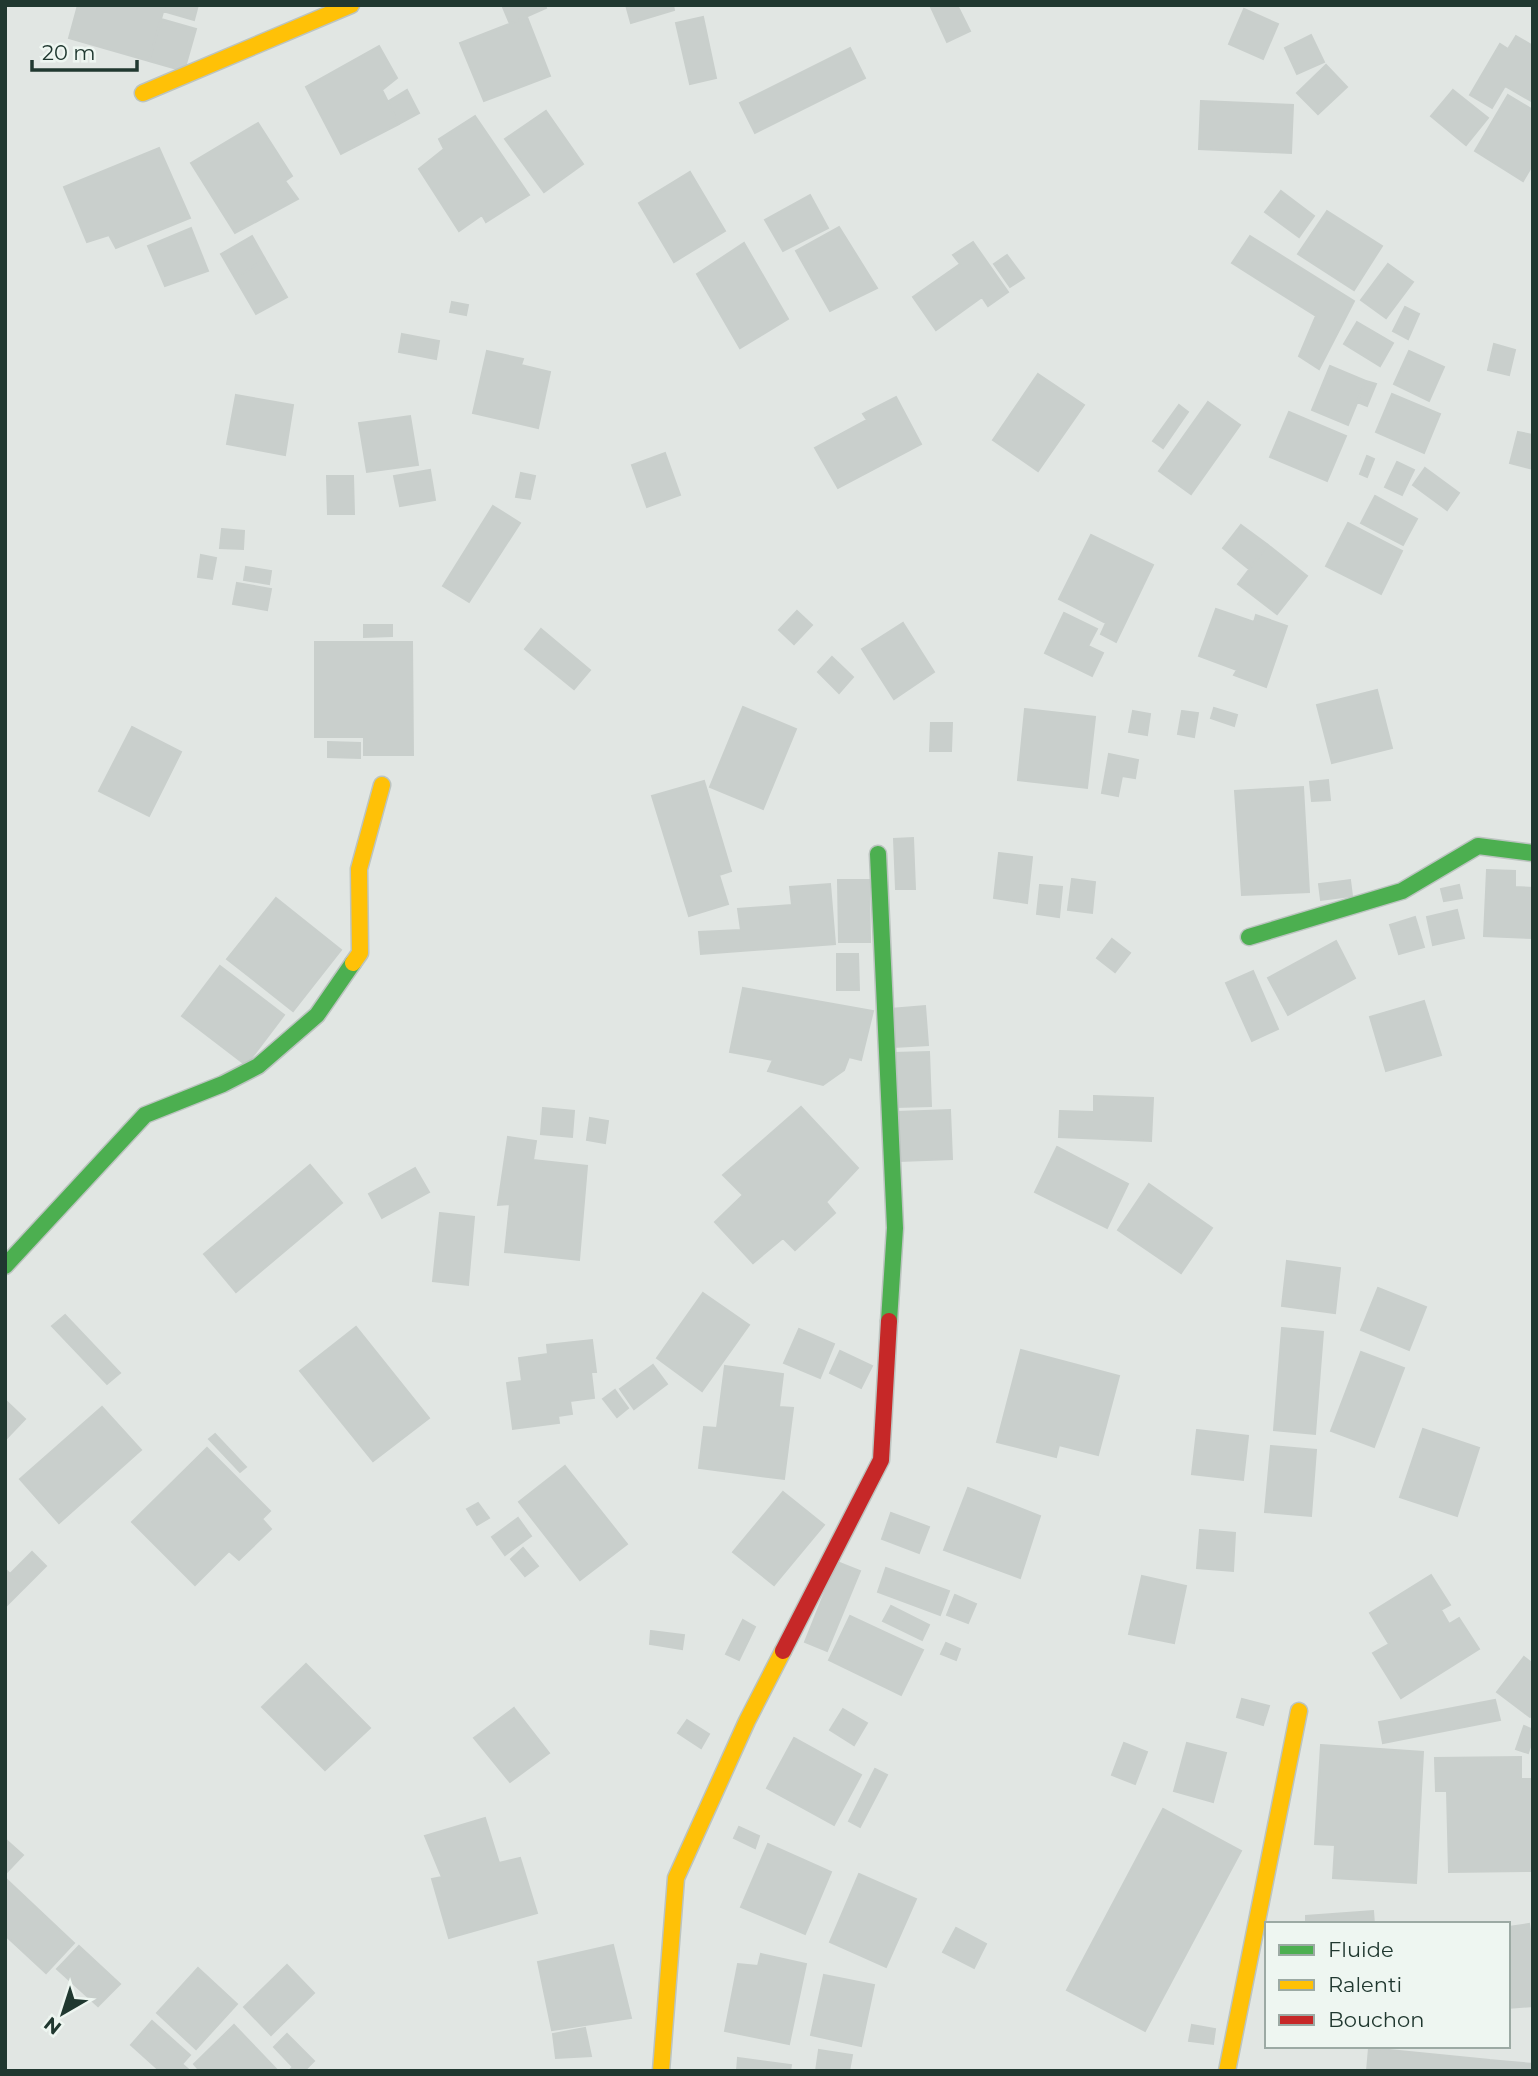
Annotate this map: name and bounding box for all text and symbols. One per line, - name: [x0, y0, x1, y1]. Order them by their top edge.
- scale bar: [32, 28, 136, 72]
- text: 20 m: [42, 40, 96, 65]
- legend: [1265, 1922, 1510, 2048]
- text: Fluide: [1328, 1937, 1394, 1962]
- text: Ralenti: [1328, 1972, 1402, 1997]
- north arrow: [28, 1978, 98, 2048]
- text: Bouchon: [1328, 2007, 1424, 2032]
- text: N: [39, 2012, 66, 2040]

